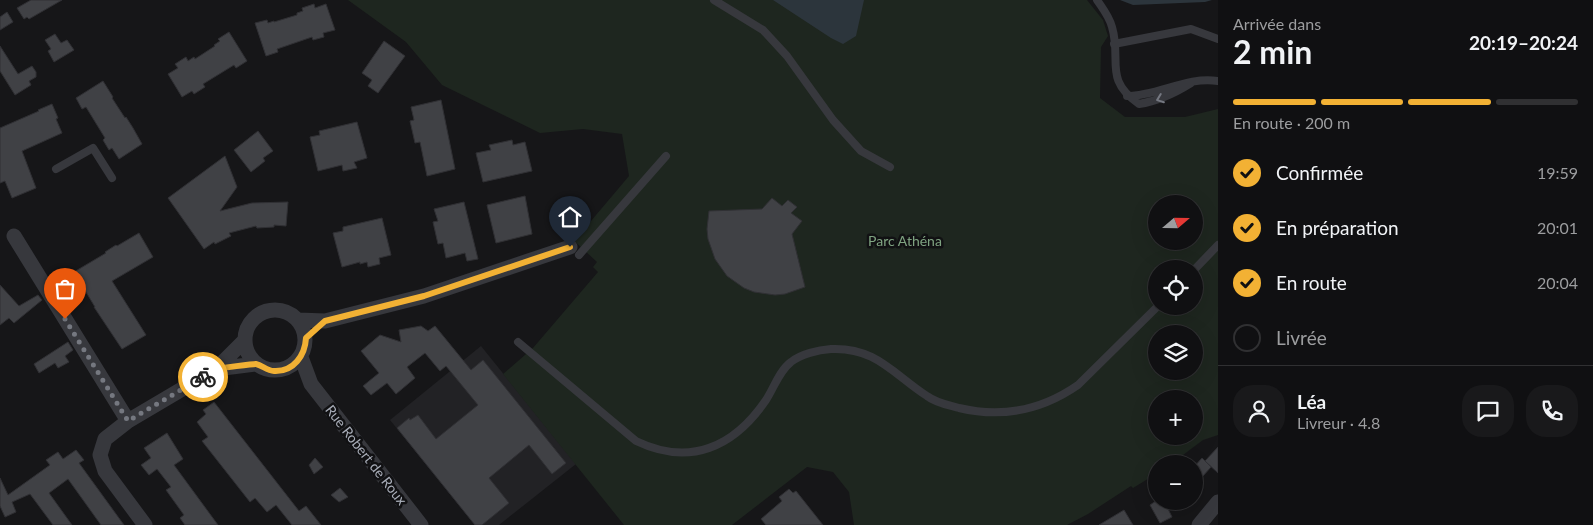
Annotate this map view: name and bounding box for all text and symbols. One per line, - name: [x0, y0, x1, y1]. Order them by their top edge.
- text: Arrivée dans: [1233, 14, 1321, 33]
- text: 20:19–20:24: [1469, 31, 1578, 54]
- text: 2 min: [1233, 32, 1312, 71]
- one-way arrow: [1156, 93, 1165, 103]
- text: En route · 200 m: [1233, 113, 1350, 132]
- icon: check: [1233, 159, 1261, 187]
- text: Confirmée: [1276, 161, 1363, 184]
- text: 19:59: [1537, 163, 1578, 182]
- north arrow: [1148, 195, 1202, 250]
- map controls: [1148, 195, 1203, 510]
- pin: [549, 196, 591, 247]
- icon: home: [556, 203, 584, 231]
- icon: check: [1233, 214, 1261, 242]
- text: En préparation: [1276, 216, 1399, 239]
- text: 20:01: [1537, 218, 1578, 237]
- park label: Parc Athéna: [868, 232, 942, 249]
- button: locate: [1148, 260, 1203, 315]
- pin: [44, 268, 86, 319]
- icon: check: [1233, 269, 1261, 297]
- text: En route: [1276, 271, 1347, 294]
- text: 20:04: [1537, 273, 1578, 292]
- icon: bag: [51, 275, 79, 303]
- button: layers: [1148, 325, 1203, 380]
- text: Livrée: [1276, 326, 1327, 349]
- courier: [178, 352, 228, 402]
- icon: bike: [189, 363, 217, 391]
- button: person: [1233, 385, 1285, 437]
- button: chat: [1462, 385, 1514, 437]
- button: phone: [1526, 385, 1578, 437]
- button: +: [1148, 390, 1203, 445]
- text: Léa: [1297, 390, 1326, 413]
- street label: Rue Robert de Roux: [322, 401, 411, 508]
- text: Livreur · 4.8: [1297, 413, 1380, 432]
- button: −: [1148, 455, 1203, 510]

